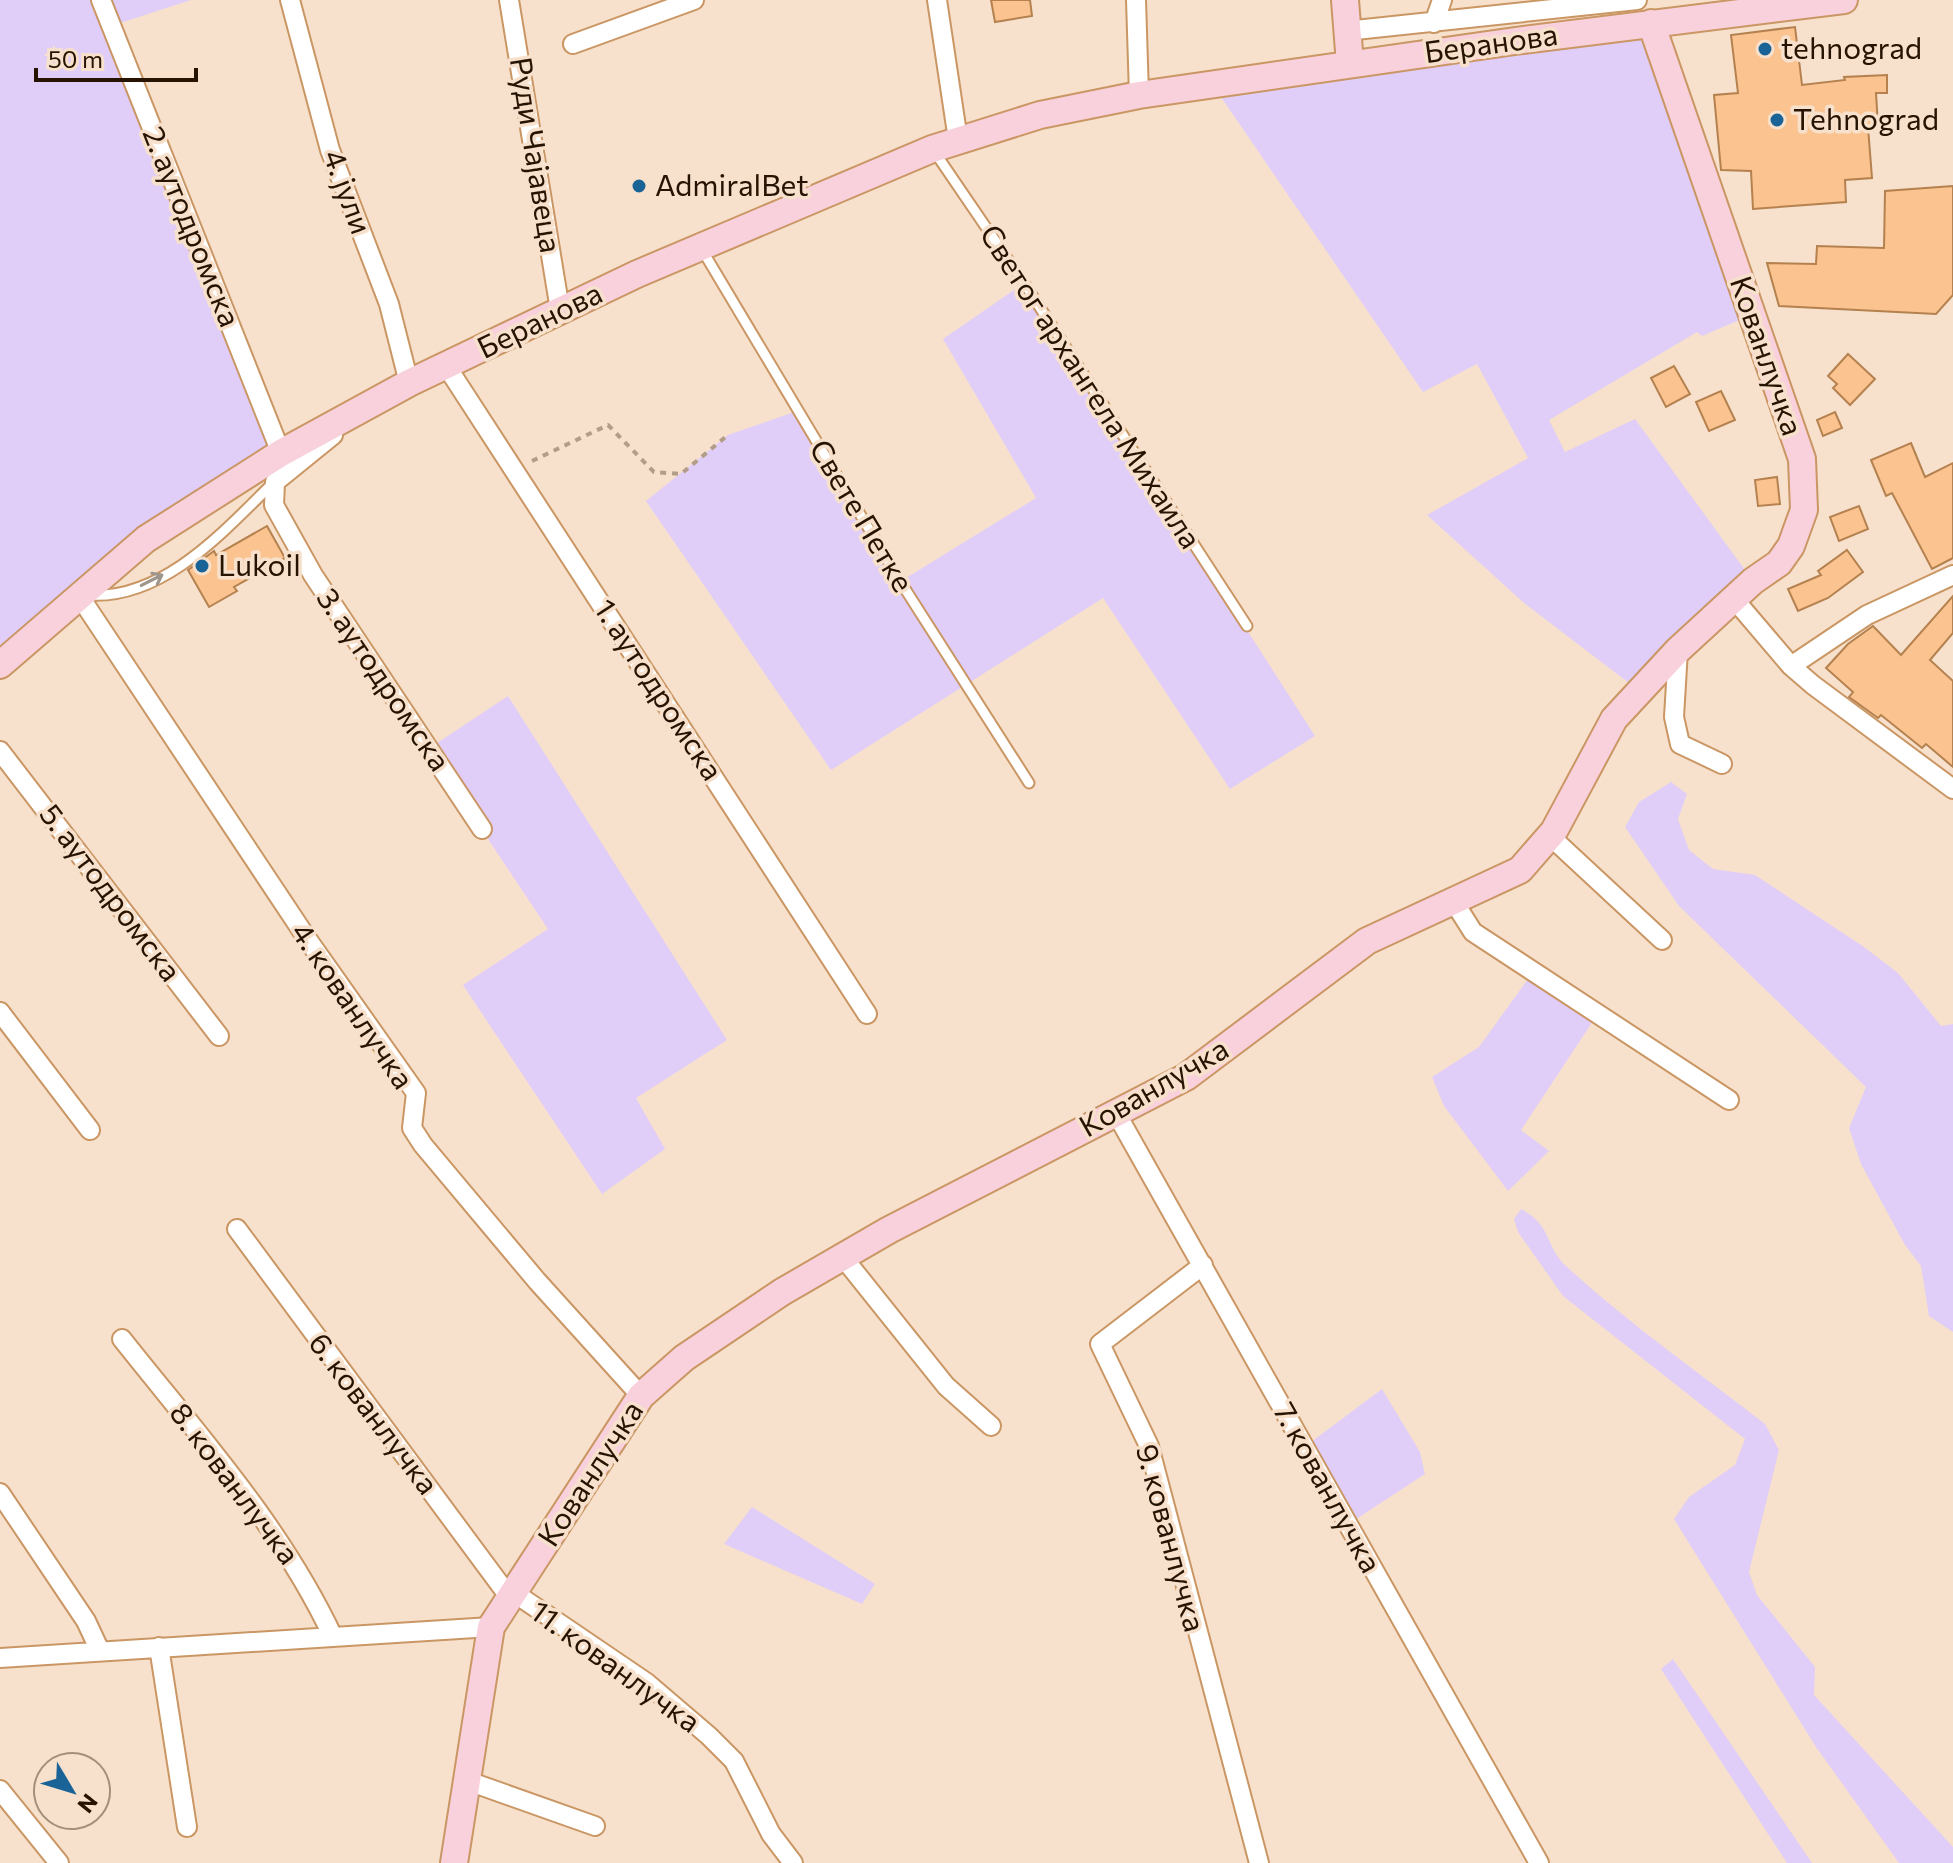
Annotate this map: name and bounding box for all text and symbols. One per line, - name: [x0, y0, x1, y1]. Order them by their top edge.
- street label: Беранова: [1422, 14, 1560, 69]
- place label: tehnograd: [1781, 28, 1922, 65]
- scale bar: [36, 32, 196, 82]
- marker: tehnograd: [1756, 40, 1774, 58]
- text: 50 m: [48, 44, 103, 73]
- street label: Руди Чајавеца: [504, 54, 571, 255]
- place label: Tehnograd: [1793, 99, 1939, 136]
- marker: Tehnograd: [1768, 111, 1786, 129]
- street label: 2. аутодромска: [136, 121, 250, 331]
- street label: 4. јули: [317, 144, 382, 239]
- place label: AdmiralBet: [655, 165, 809, 202]
- marker: AdmiralBet: [630, 177, 648, 195]
- street label: Светог архангела Михаила: [973, 217, 1211, 555]
- street label: Кованлучка: [1724, 271, 1813, 440]
- street label: Беранова: [470, 273, 607, 365]
- street label: Свете Петке: [803, 432, 923, 598]
- place label: Lukoil: [218, 545, 301, 582]
- marker: Lukoil: [193, 557, 211, 575]
- one-way arrow: [140, 571, 164, 587]
- street label: 3. аутодромска: [310, 580, 460, 777]
- street label: 1. аутодромска: [588, 591, 732, 786]
- street label: 5. аутодромска: [33, 795, 191, 988]
- street label: 4. кованлучка: [285, 914, 423, 1095]
- street label: Кованлучка: [1072, 1028, 1234, 1143]
- street label: 6. кованлучка: [302, 1324, 448, 1501]
- street label: Кованлучка: [528, 1393, 650, 1552]
- street label: 8. кованлучка: [163, 1394, 309, 1571]
- street label: 7. кованлучка: [1267, 1395, 1391, 1578]
- street label: 9. кованлучка: [1130, 1439, 1215, 1635]
- street label: 11. кованлучка: [524, 1591, 709, 1739]
- north arrow: [32, 1751, 112, 1831]
- text: N: [72, 1789, 104, 1818]

